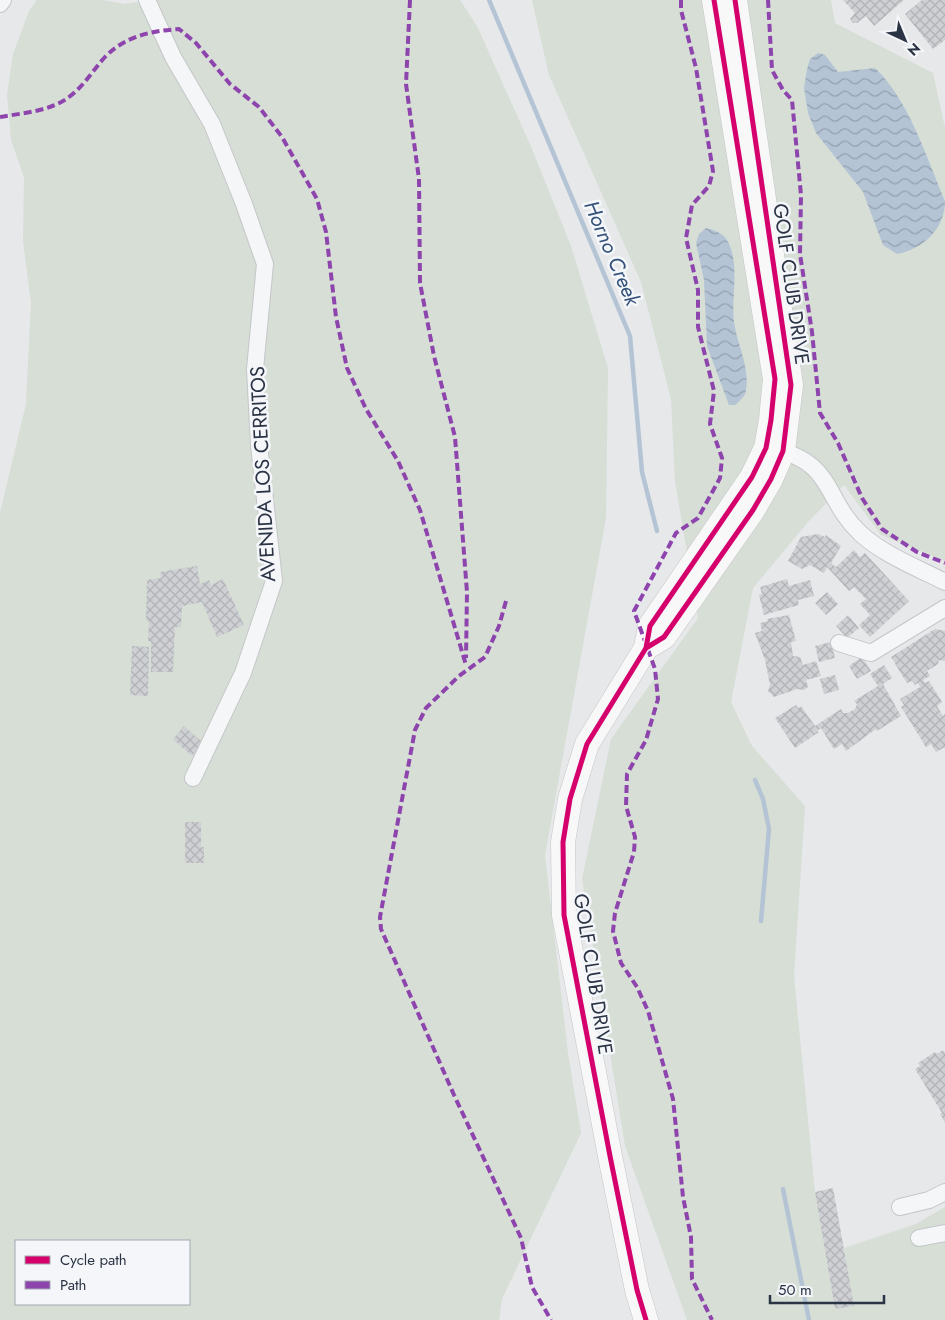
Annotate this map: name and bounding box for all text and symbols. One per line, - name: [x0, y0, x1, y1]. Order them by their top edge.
- north arrow: [880, 15, 930, 65]
- text: N: [903, 38, 925, 60]
- water label: Horno Creek: [576, 196, 648, 311]
- street label: GOLF CLUB DRIVE: [765, 201, 817, 367]
- street label: AVENIDA LOS CERRITOS: [243, 365, 283, 583]
- street label: GOLF CLUB DRIVE: [566, 891, 620, 1057]
- legend: [15, 1240, 190, 1305]
- text: Cycle path: [60, 1249, 127, 1271]
- scale bar: [770, 1272, 884, 1304]
- text: Path: [60, 1274, 86, 1296]
- text: 50 m: [778, 1279, 812, 1301]

